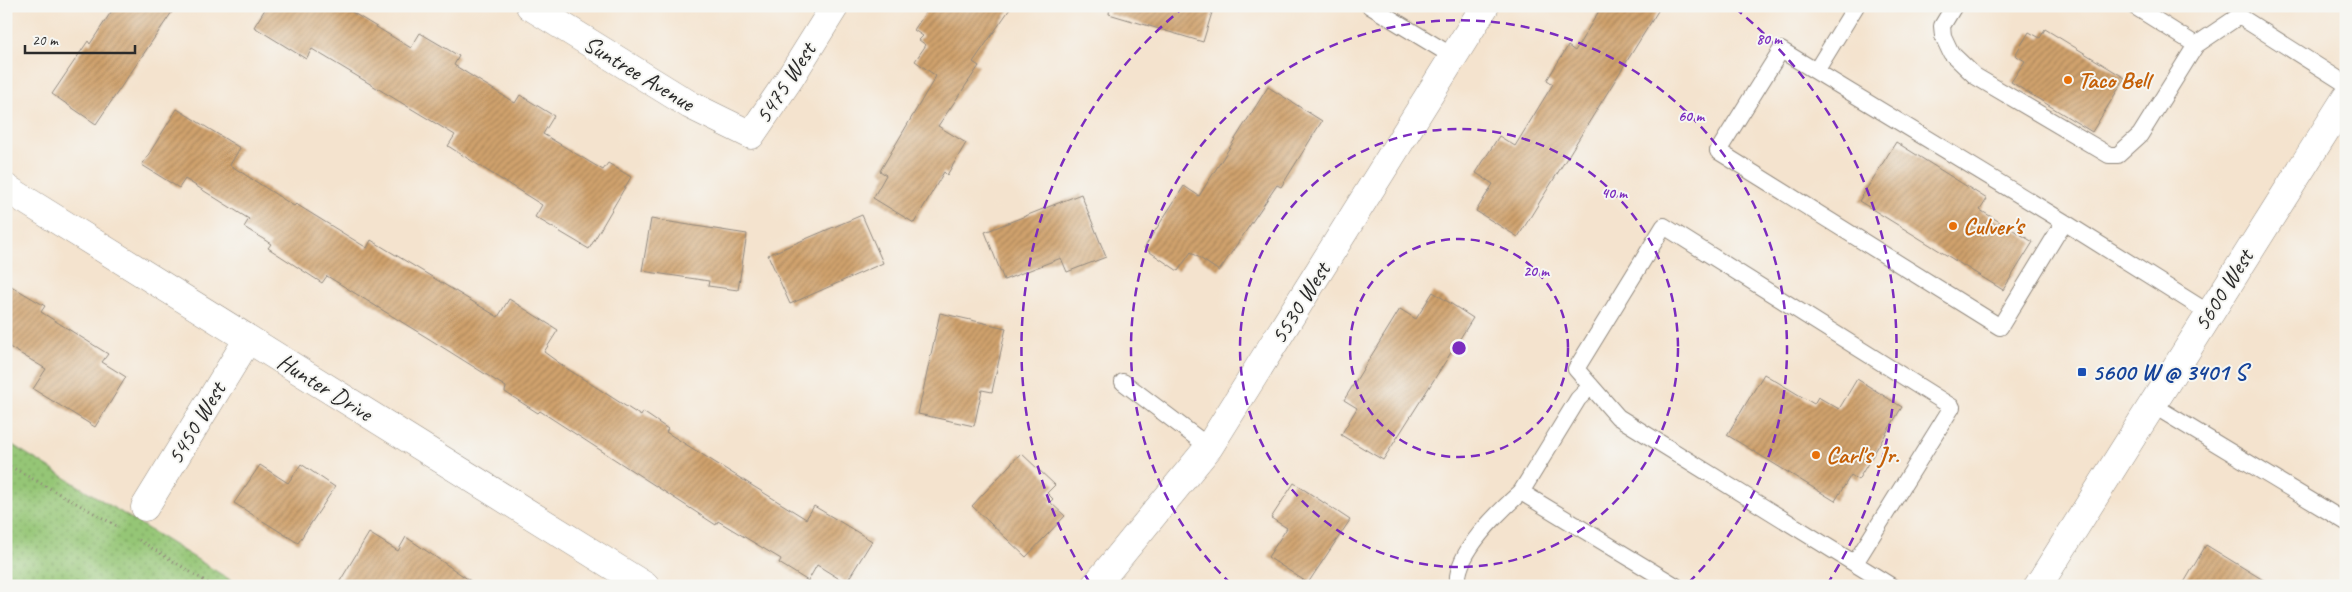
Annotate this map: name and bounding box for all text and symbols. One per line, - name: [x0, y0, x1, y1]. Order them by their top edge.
- scale bar: [25, 22, 135, 54]
- street label: Suntree Avenue: [578, 28, 702, 119]
- text: 80 m: [1756, 30, 1783, 49]
- text: 20 m: [32, 31, 59, 50]
- street label: 5475 West: [748, 35, 823, 129]
- place label: Taco Bell: [2078, 65, 2155, 95]
- marker: Taco Bell: [2062, 74, 2074, 86]
- text: 60 m: [1678, 107, 1705, 126]
- text: 40 m: [1601, 184, 1628, 203]
- place label: Culver's: [1963, 211, 2026, 241]
- marker: Culver's: [1947, 220, 1959, 232]
- street label: 5600 West: [2186, 242, 2261, 336]
- street label: 5530 West: [1263, 255, 1338, 349]
- text: 20 m: [1523, 262, 1550, 281]
- centre of rings: [1450, 339, 1468, 357]
- street label: Hunter Drive: [272, 346, 380, 429]
- place label: 5600 W @ 3401 S: [2092, 357, 2251, 387]
- marker: 5600 W @ 3401 S: [2076, 366, 2088, 378]
- street label: 5450 West: [160, 375, 233, 469]
- place label: Carl's Jr.: [1826, 440, 1900, 470]
- marker: Carl's Jr.: [1810, 449, 1822, 461]

